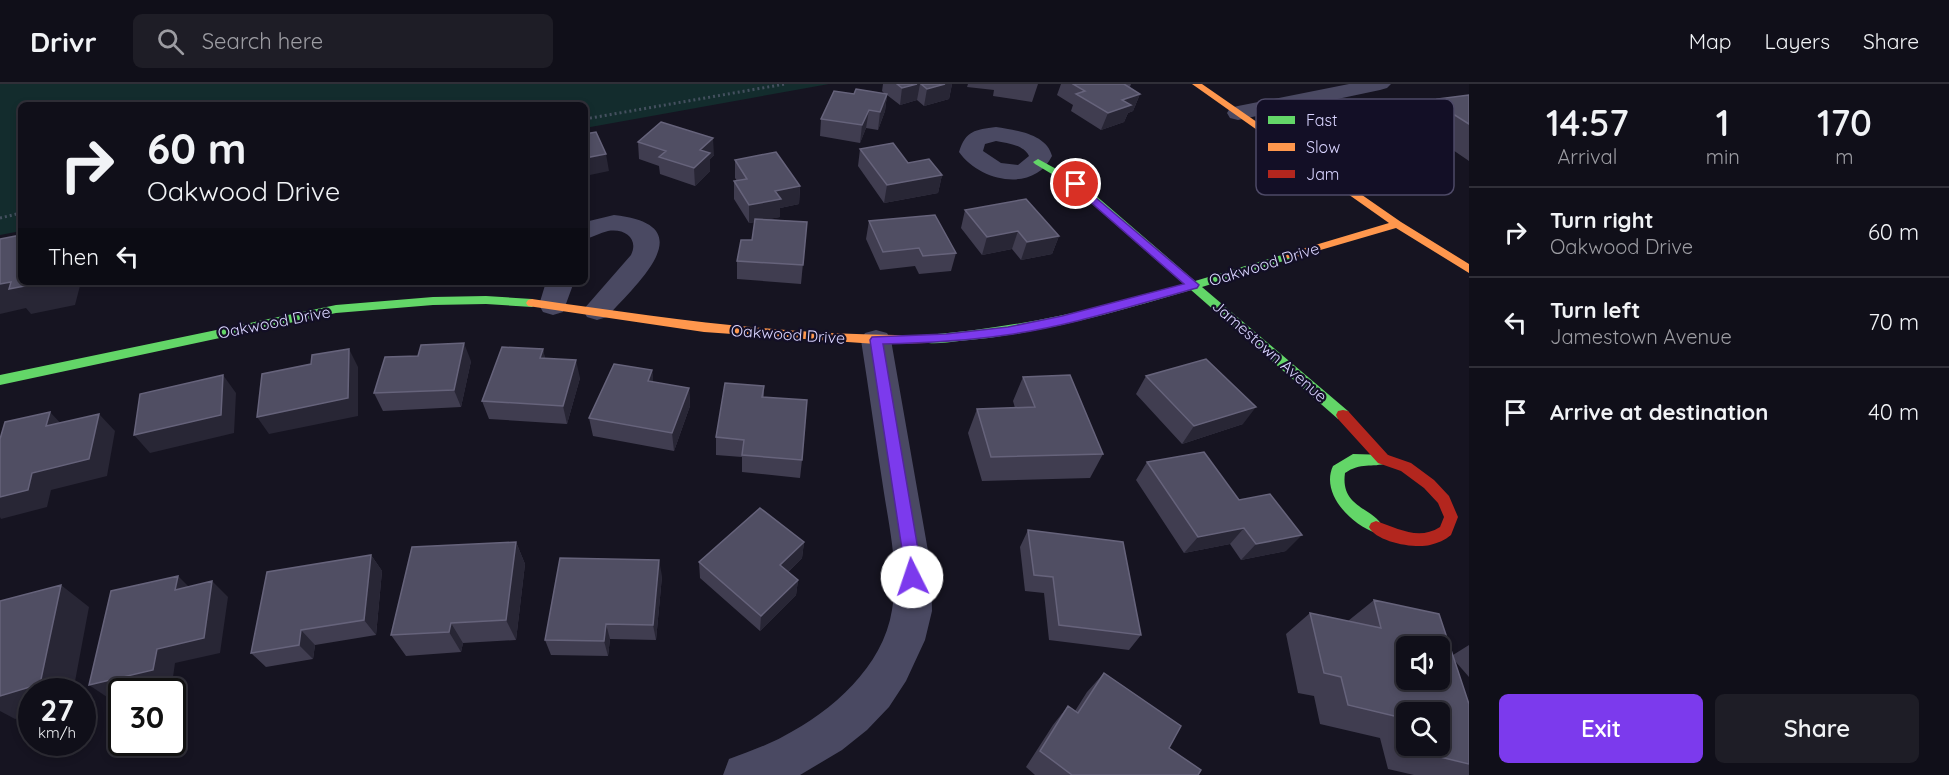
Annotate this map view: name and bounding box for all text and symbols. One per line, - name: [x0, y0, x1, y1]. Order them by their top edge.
- search box: [133, 14, 553, 68]
- text: Drivr: [30, 24, 97, 59]
- icon: search: [154, 25, 187, 58]
- text: Search here: [202, 27, 323, 55]
- text: Map: [1689, 28, 1732, 54]
- text: Layers: [1765, 28, 1830, 54]
- text: Share: [1863, 28, 1919, 54]
- legend: [1256, 99, 1454, 195]
- text: 14:57: [1546, 100, 1629, 145]
- text: 1: [1716, 100, 1730, 145]
- text: 170: [1817, 100, 1872, 145]
- text: Fast: [1306, 110, 1337, 130]
- text: 60 m: [147, 122, 247, 175]
- icon: right: [48, 126, 126, 204]
- text: Slow: [1306, 137, 1340, 157]
- text: Arrival: [1557, 144, 1617, 169]
- text: min: [1706, 144, 1740, 169]
- text: m: [1835, 144, 1854, 169]
- pin: [1050, 158, 1101, 209]
- text: Jam: [1306, 164, 1339, 184]
- icon: arrive: [1059, 167, 1092, 200]
- text: Oakwood Drive: [147, 174, 340, 208]
- text: Turn right: [1550, 206, 1654, 234]
- icon: right: [1499, 216, 1532, 249]
- text: 60 m: [1868, 218, 1919, 246]
- text: Oakwood Drive: [1550, 234, 1693, 259]
- street label: Oakwood Drive: [1206, 238, 1322, 290]
- icon: left: [111, 240, 144, 273]
- text: Then: [48, 243, 99, 271]
- street label: Jamestown Avenue: [1209, 296, 1331, 406]
- text: Turn left: [1550, 296, 1640, 324]
- street label: Oakwood Drive: [216, 301, 332, 343]
- icon: left: [1499, 306, 1532, 339]
- text: 70 m: [1869, 308, 1919, 336]
- street label: Oakwood Drive: [730, 320, 846, 348]
- text: Jamestown Avenue: [1550, 324, 1732, 349]
- icon: arrive: [1499, 396, 1532, 429]
- text: Arrive at destination: [1550, 398, 1768, 426]
- text: 40 m: [1868, 398, 1919, 426]
- position arrow: [880, 545, 944, 609]
- map controls: [1396, 636, 1450, 756]
- button: sound: [1396, 636, 1450, 690]
- speed limit sign: 30: [108, 678, 186, 756]
- text: 27: [40, 691, 74, 729]
- button: Exit: [1499, 694, 1703, 763]
- button: Share: [1715, 694, 1919, 763]
- button: search: [1396, 702, 1450, 756]
- text: km/h: [38, 723, 76, 742]

